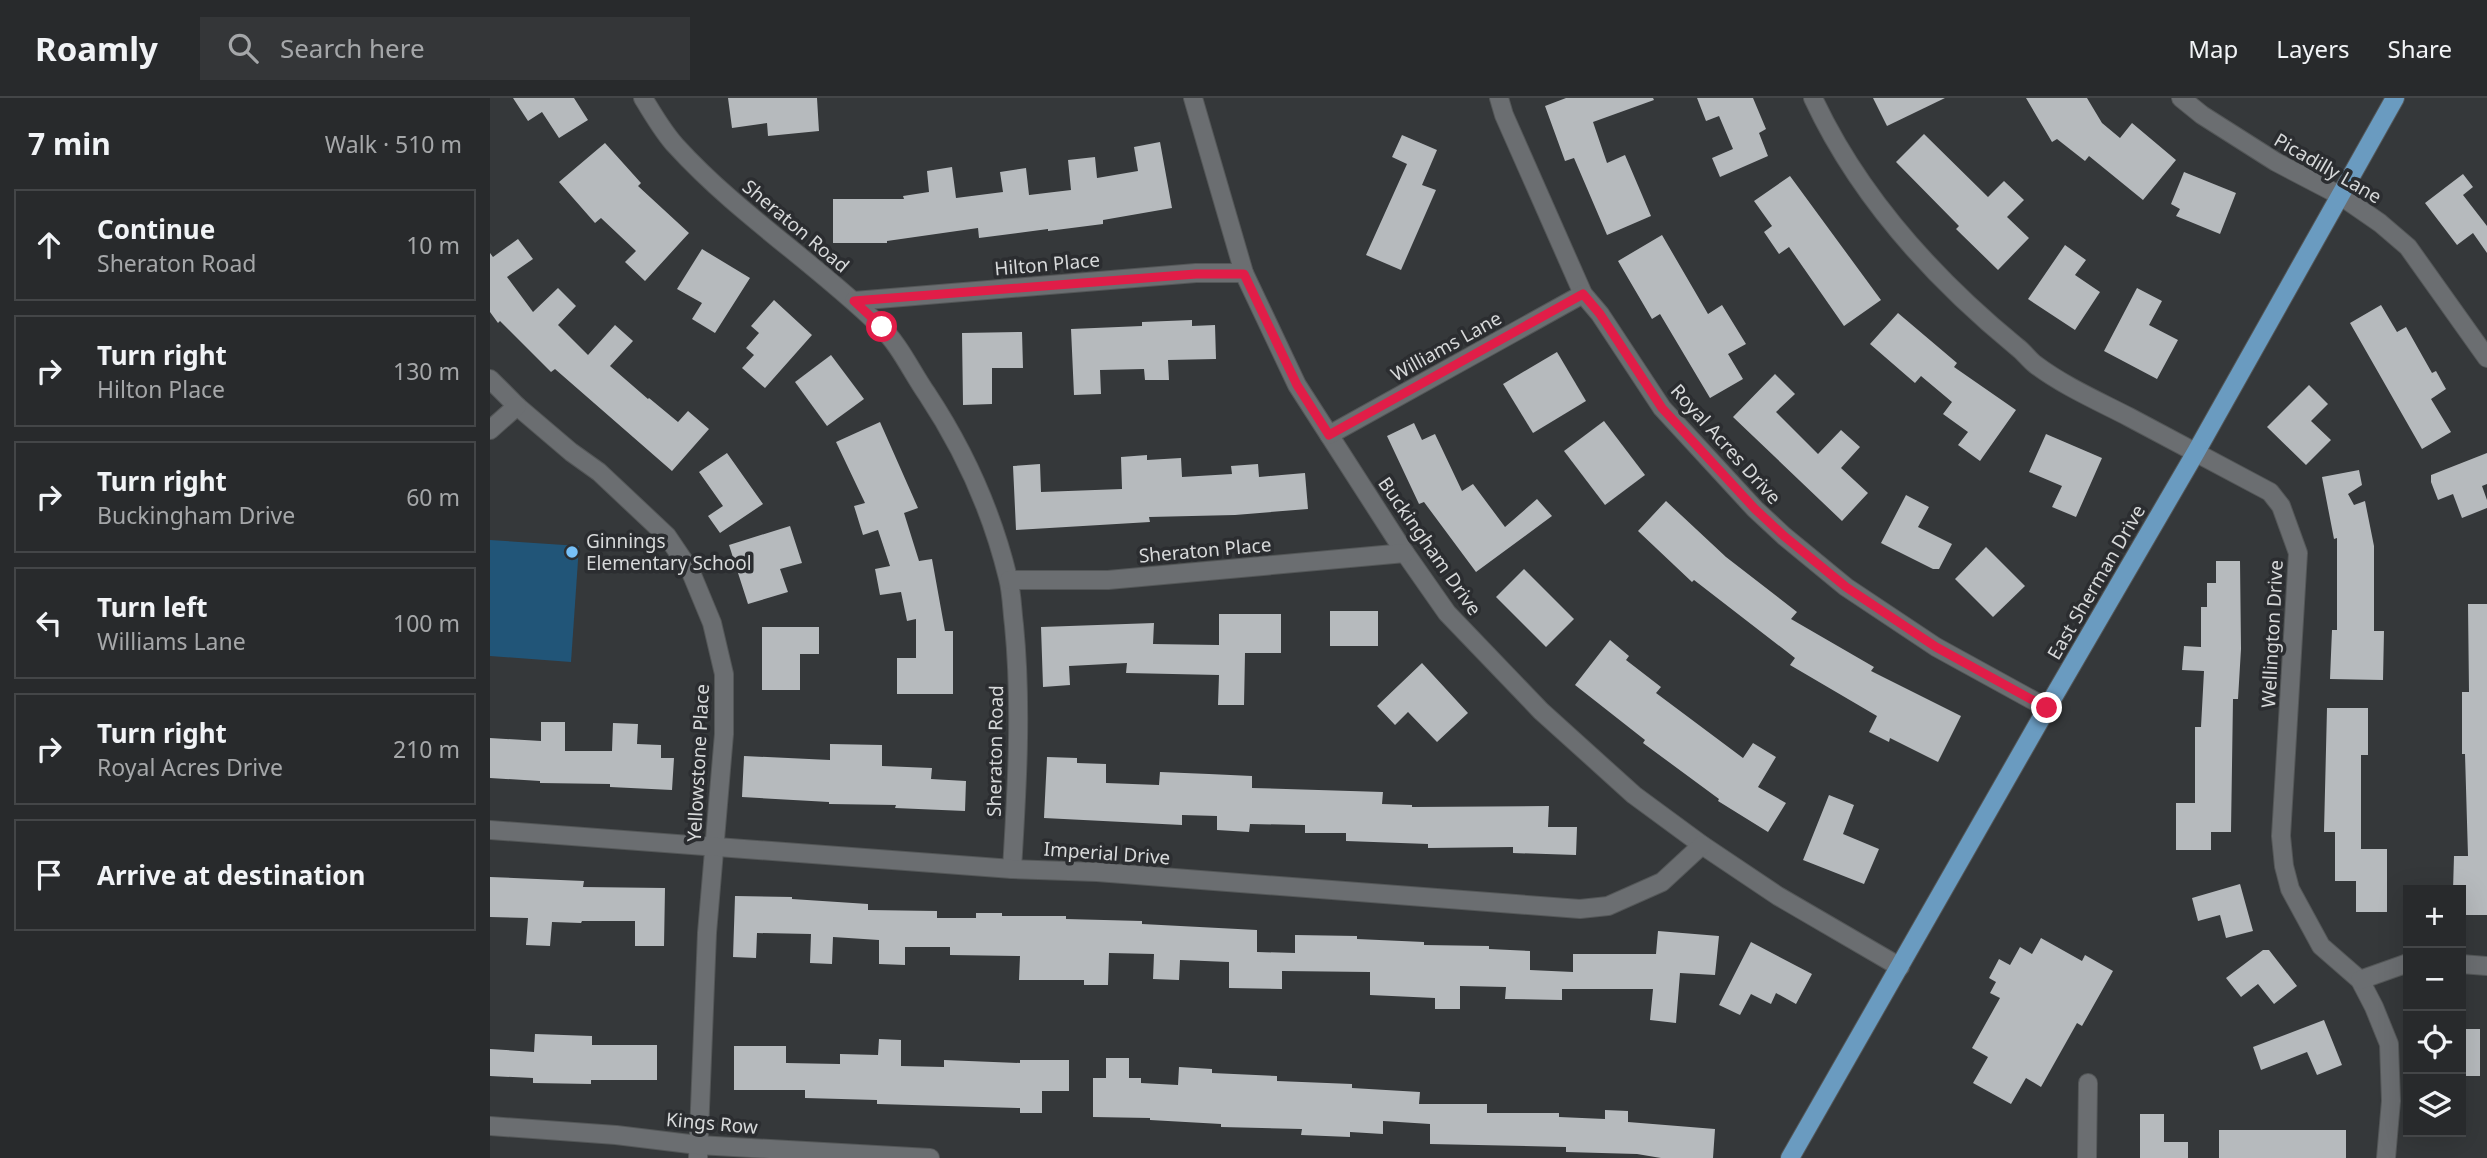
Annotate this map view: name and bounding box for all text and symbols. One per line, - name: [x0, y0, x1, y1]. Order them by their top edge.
- search box: [200, 17, 690, 80]
- text: Roamly: [35, 26, 158, 71]
- icon: search: [224, 29, 262, 67]
- text: Search here: [280, 30, 425, 66]
- text: Map: [2188, 32, 2238, 65]
- text: Layers: [2276, 32, 2350, 65]
- text: Share: [2388, 32, 2452, 65]
- text: 7 min: [28, 123, 111, 164]
- street label: Picadilly Lane: [2269, 127, 2387, 209]
- text: Walk · 510 m: [325, 128, 462, 160]
- street label: Sheraton Road: [737, 174, 855, 278]
- text: Continue: [97, 211, 215, 247]
- icon: ahead: [30, 226, 68, 264]
- text: 10 m: [406, 229, 460, 261]
- street label: Hilton Place: [993, 246, 1101, 282]
- text: Sheraton Road: [97, 247, 256, 279]
- street label: Williams Lane: [1386, 305, 1506, 387]
- route start: [866, 311, 897, 342]
- text: Turn right: [97, 337, 227, 373]
- icon: right: [30, 352, 68, 390]
- text: 130 m: [393, 355, 460, 387]
- text: Hilton Place: [97, 373, 225, 405]
- street label: Royal Acres Drive: [1665, 378, 1787, 510]
- text: Turn right: [97, 463, 227, 499]
- street label: Buckingham Drive: [1372, 471, 1488, 621]
- icon: right: [30, 478, 68, 516]
- text: 60 m: [406, 481, 460, 513]
- text: Buckingham Drive: [97, 499, 295, 531]
- street label: East Sherman Drive: [2041, 500, 2151, 664]
- place label: Ginnings Elementary School: [586, 528, 752, 576]
- street label: Sheraton Place: [1138, 531, 1272, 569]
- marker: Ginnings Elementary School: [564, 544, 580, 560]
- street label: Wellington Drive: [2255, 559, 2289, 709]
- text: Turn left: [97, 589, 208, 625]
- icon: left: [30, 604, 68, 642]
- text: 100 m: [393, 607, 460, 639]
- text: Williams Lane: [97, 625, 246, 657]
- street label: Yellowstone Place: [681, 683, 715, 843]
- street label: Sheraton Road: [981, 685, 1009, 817]
- route end: [2031, 692, 2062, 723]
- text: Turn right: [97, 715, 227, 751]
- icon: right: [30, 730, 68, 768]
- text: 210 m: [393, 733, 460, 765]
- text: Royal Acres Drive: [97, 751, 283, 783]
- street label: Imperial Drive: [1043, 836, 1171, 870]
- icon: arrive: [30, 856, 68, 894]
- text: Arrive at destination: [97, 857, 366, 893]
- map controls: [2403, 885, 2466, 1137]
- button: +: [2403, 885, 2466, 948]
- button: −: [2403, 948, 2466, 1011]
- button: locate: [2403, 1011, 2466, 1074]
- button: layers: [2403, 1074, 2466, 1137]
- street label: Kings Row: [665, 1106, 759, 1140]

